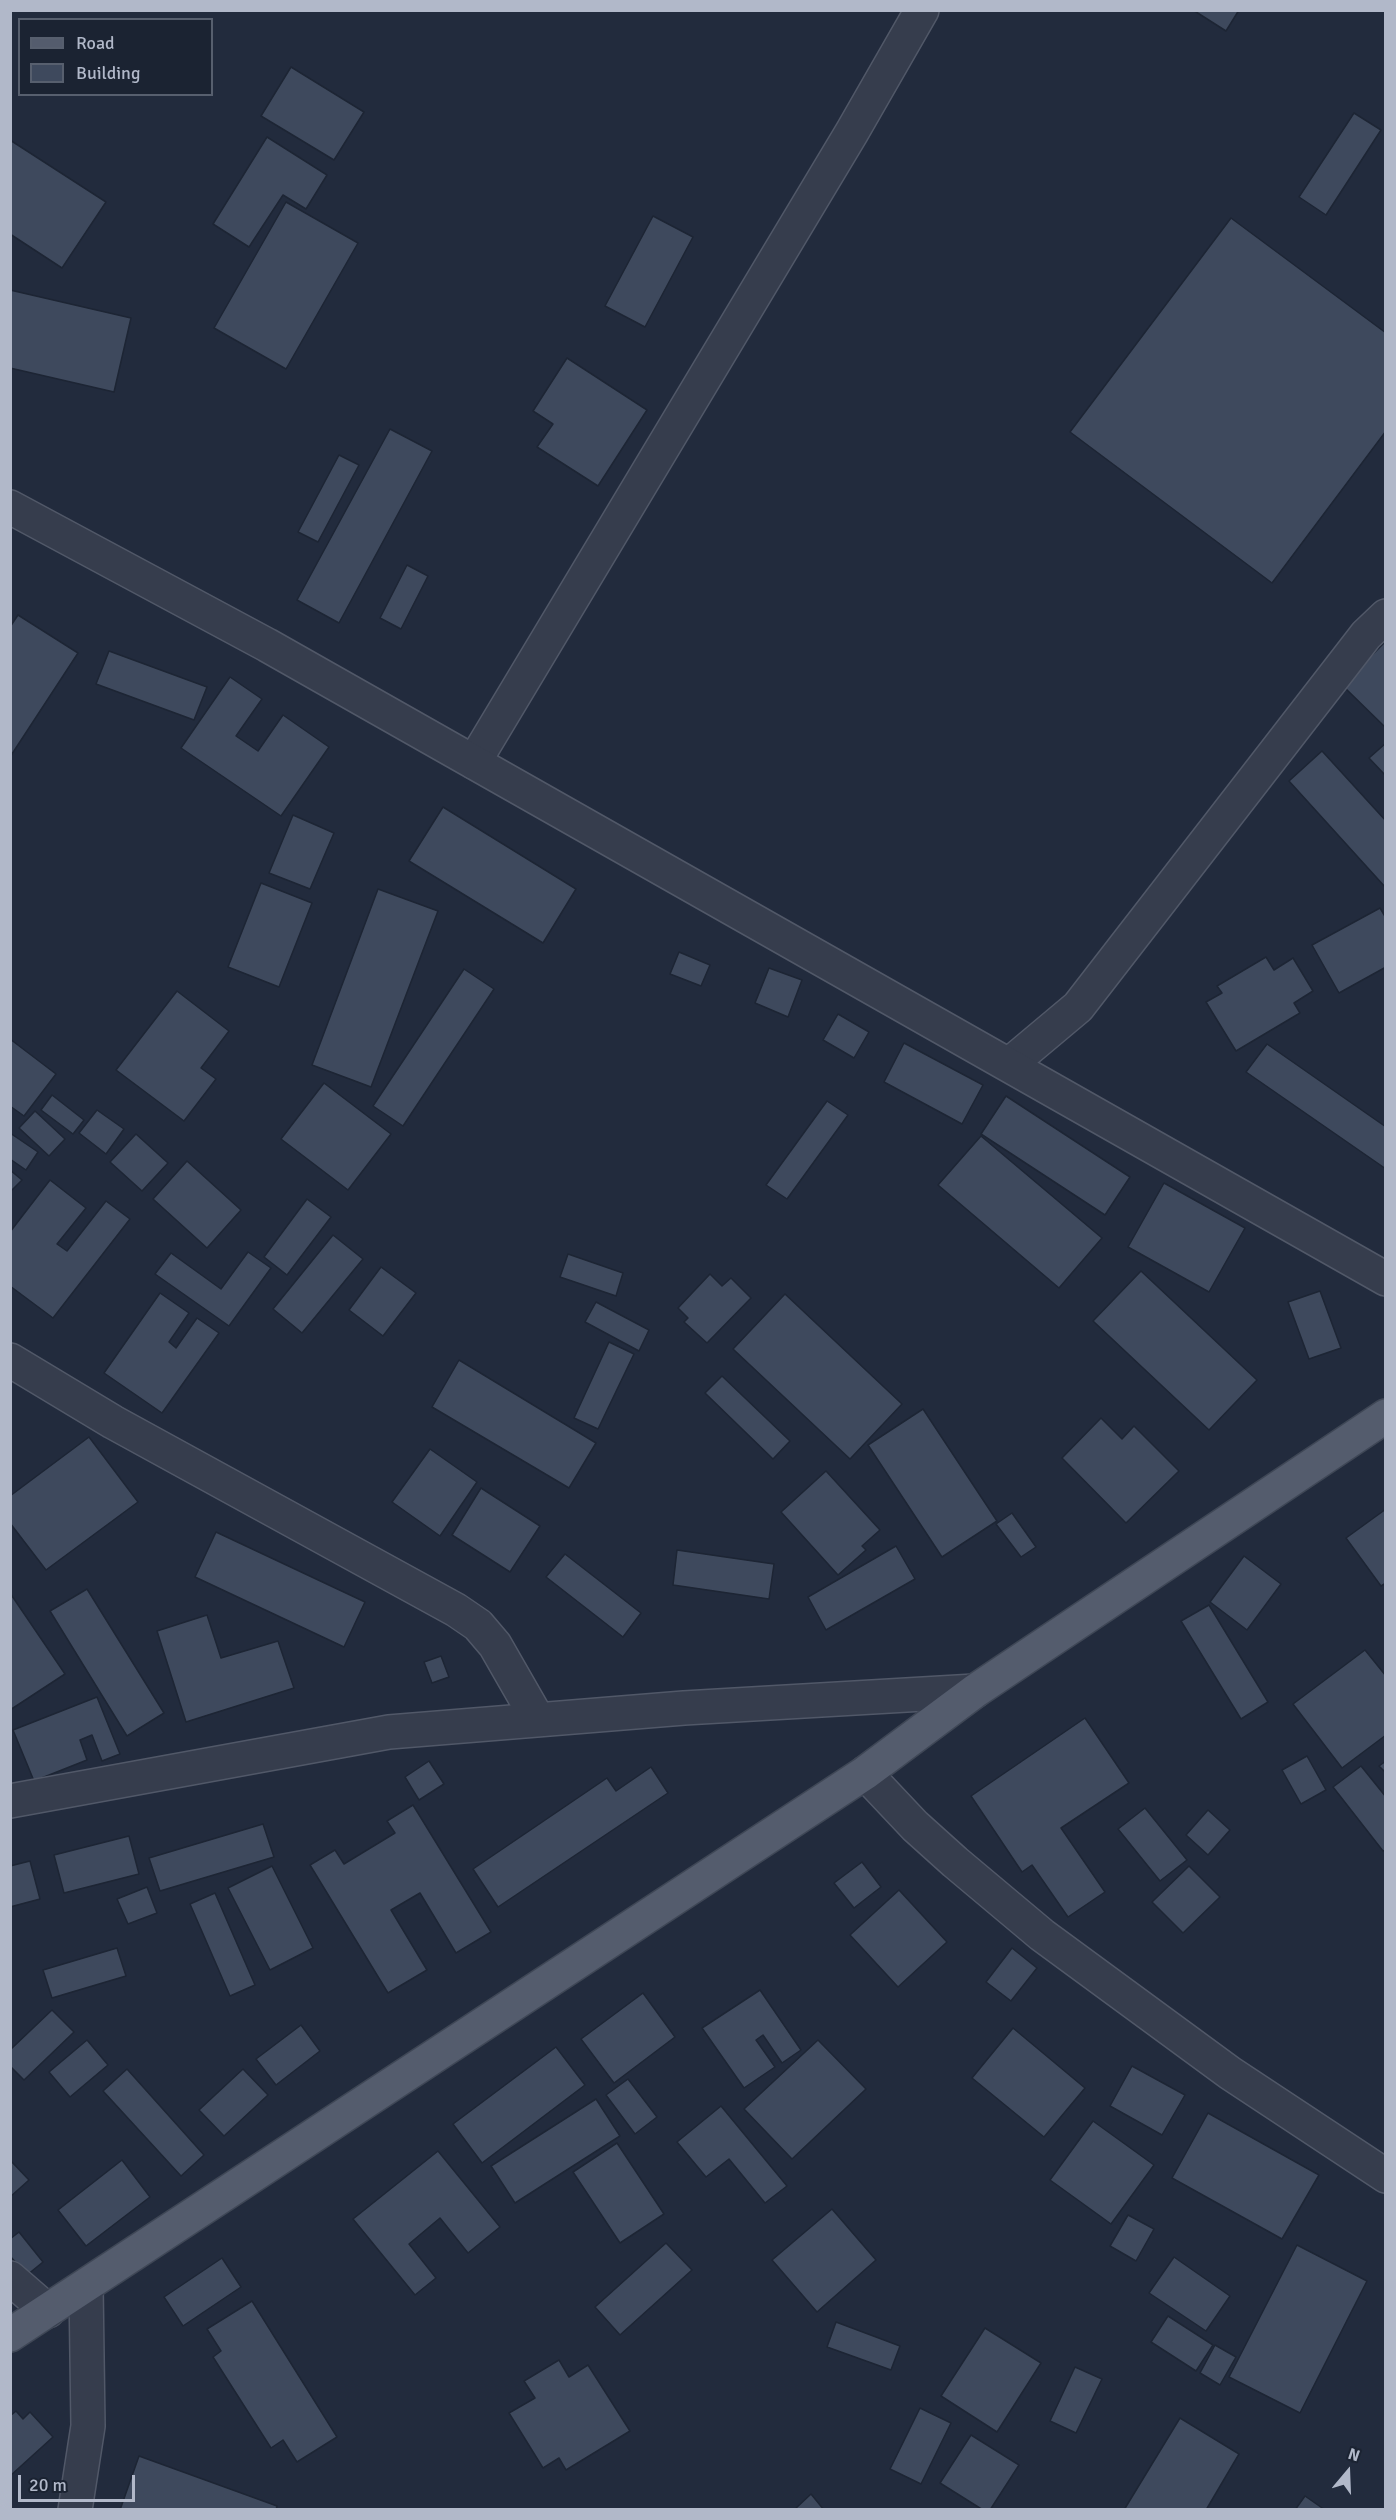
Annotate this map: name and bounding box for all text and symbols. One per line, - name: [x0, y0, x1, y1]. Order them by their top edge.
- legend: [18, 18, 213, 96]
- text: Road: [76, 32, 115, 54]
- text: Building: [76, 62, 140, 84]
- north arrow: [1318, 2442, 1378, 2502]
- text: N: [1345, 2444, 1362, 2466]
- scale bar: [21, 2463, 138, 2501]
- text: 20 m: [29, 2474, 67, 2496]

